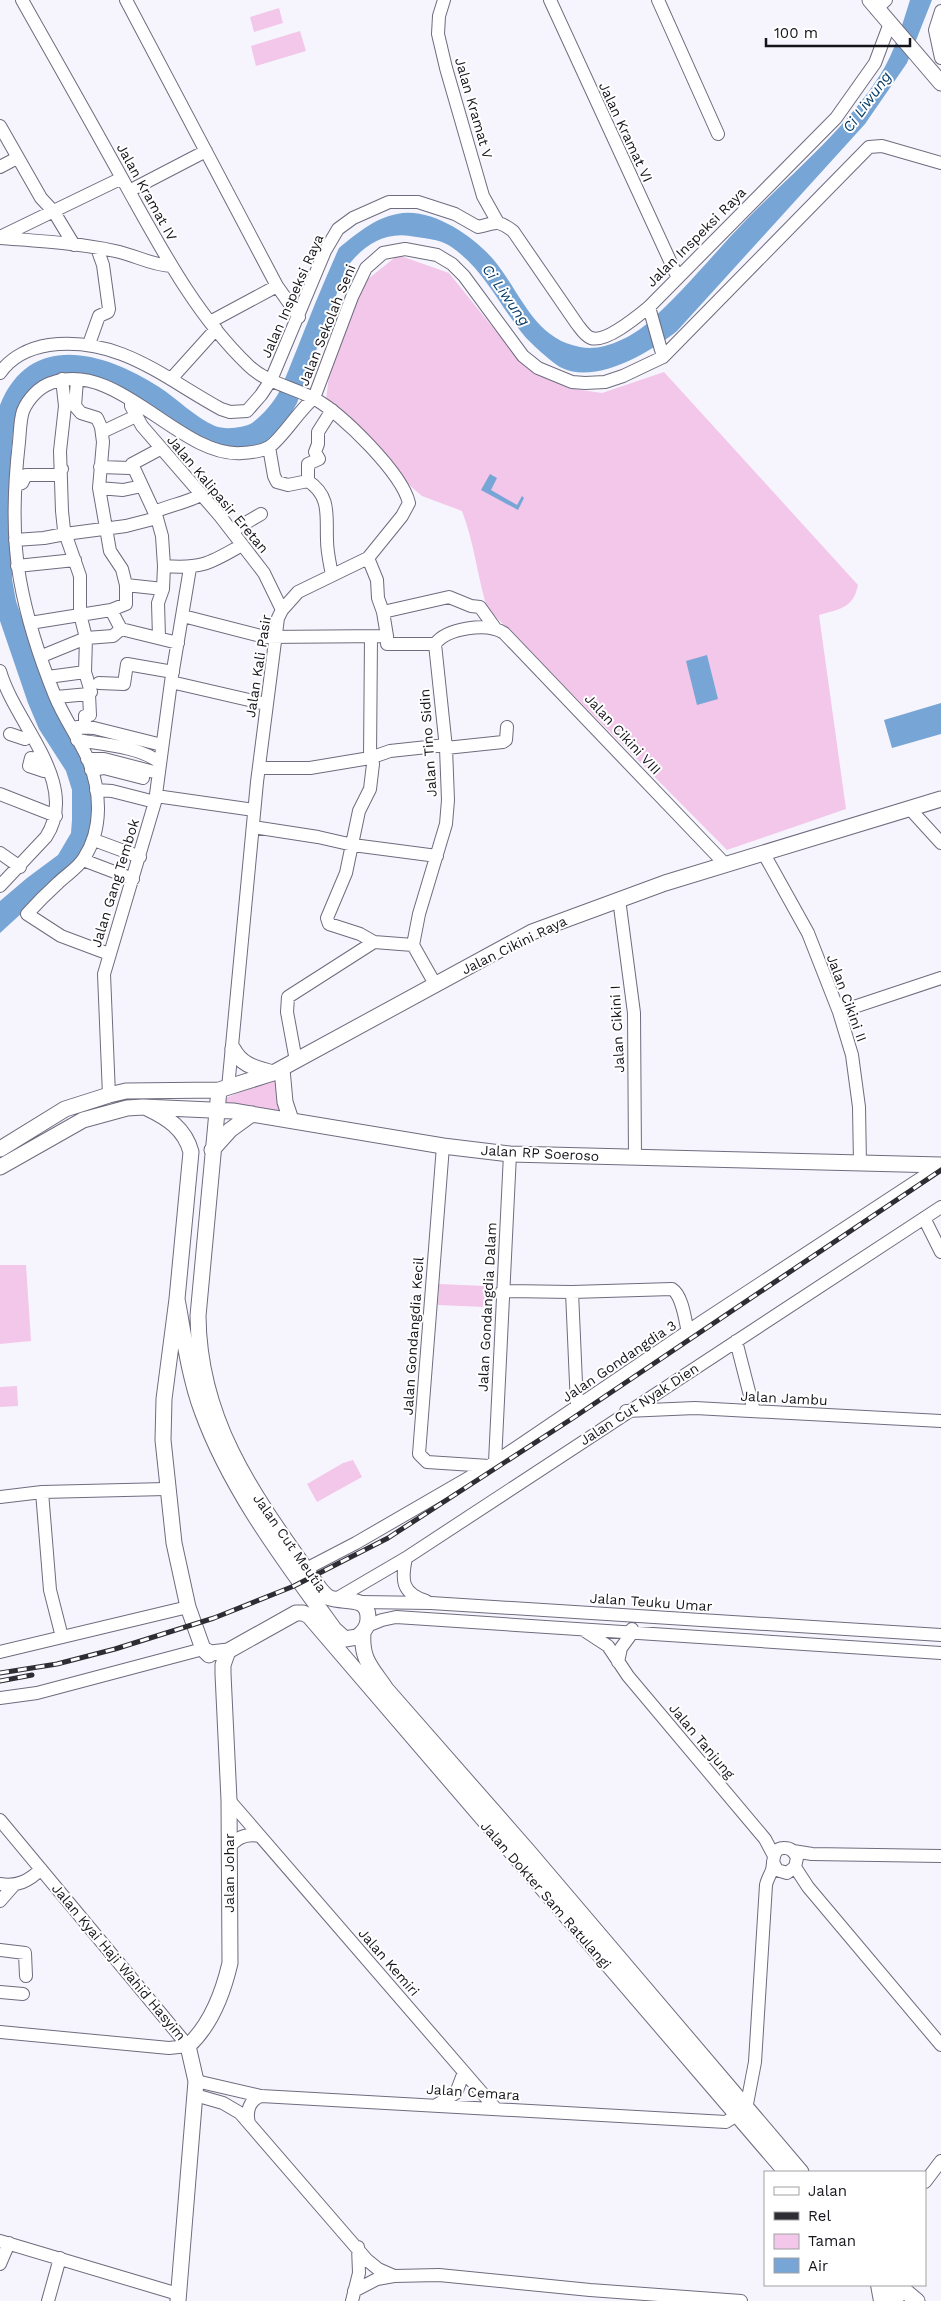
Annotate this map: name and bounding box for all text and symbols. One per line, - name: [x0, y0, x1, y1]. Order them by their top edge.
- scale bar: [766, 15, 910, 47]
- text: 100 m: [774, 24, 818, 42]
- street label: Jalan Kramat V: [452, 56, 496, 160]
- water label: Ci Liwung: [839, 68, 895, 136]
- street label: Jalan Kramat VI: [596, 80, 656, 184]
- street label: Jalan Kramat IV: [114, 141, 180, 243]
- street label: Jalan Inspeksi Raya: [643, 184, 749, 290]
- street label: Jalan Inspeksi Raya: [258, 232, 327, 360]
- water label: Ci Liwung: [478, 261, 534, 329]
- street label: Jalan Sekolah Seni: [295, 262, 359, 388]
- street label: Jalan Kalipasir Eretan: [164, 432, 272, 556]
- street label: Jalan Kali Pasir: [242, 613, 274, 719]
- street label: Jalan Tino Sidin: [416, 688, 440, 798]
- street label: Jalan Cikini VIII: [582, 690, 664, 778]
- street label: Jalan Gang Tembok: [88, 817, 142, 949]
- street label: Jalan Cikini Raya: [459, 913, 569, 977]
- street label: Jalan Cikini II: [824, 952, 870, 1044]
- street label: Jalan Cikini I: [607, 985, 627, 1073]
- street label: Jalan RP Soeroso: [480, 1142, 600, 1164]
- street label: Jalan Gondangdia Dalam: [475, 1222, 499, 1392]
- street label: Jalan Gondangdia Kecil: [399, 1256, 427, 1416]
- street label: Jalan Gondangdia 3: [559, 1317, 679, 1405]
- street label: Jalan Cut Nyak Dien: [577, 1360, 701, 1448]
- street label: Jalan Jambu: [740, 1388, 828, 1408]
- street label: Jalan Cut Meutia: [250, 1491, 330, 1595]
- street label: Jalan Teuku Umar: [589, 1590, 713, 1614]
- street label: Jalan Tanjung: [666, 1700, 738, 1782]
- street label: Jalan Dokter Sam Ratulangi: [478, 1818, 614, 1972]
- street label: Jalan Johar: [221, 1833, 237, 1913]
- street label: Jalan Kyai Haji Wahid Hasyim: [49, 1880, 189, 2044]
- street label: Jalan Kemiri: [355, 1925, 423, 1999]
- street label: Jalan Cemara: [426, 2081, 520, 2103]
- legend: [764, 2171, 926, 2286]
- text: Jalan: [808, 2182, 847, 2200]
- text: Rel: [808, 2207, 831, 2225]
- text: Taman: [808, 2232, 856, 2250]
- text: Air: [808, 2257, 828, 2275]

